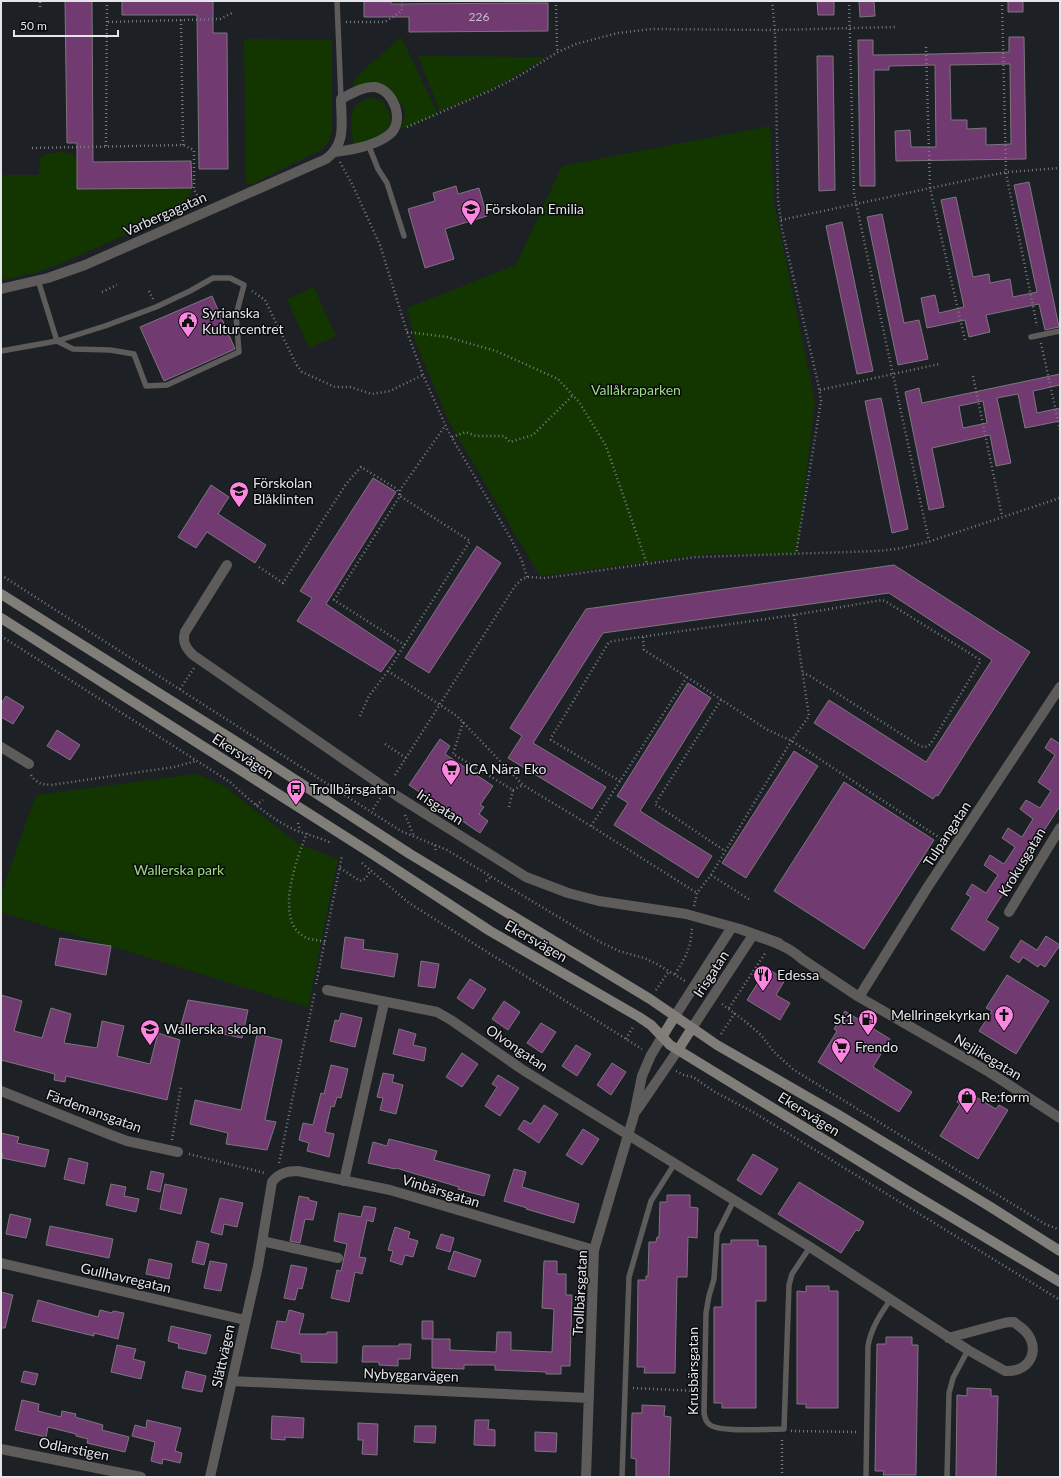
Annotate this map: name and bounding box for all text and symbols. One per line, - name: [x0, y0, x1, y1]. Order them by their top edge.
- house number: 226: [469, 9, 489, 24]
- scale bar: [14, 12, 118, 38]
- text: 50 m: [20, 18, 47, 33]
- street label: Varbergagatan: [121, 188, 209, 239]
- school or university icon: Förskolan Emilia: [460, 198, 482, 226]
- place label: Förskolan Emilia: [485, 200, 584, 217]
- place label: Syrianska Kulturcentret: [202, 304, 284, 337]
- public building icon: Syrianska Kulturcentret: [177, 310, 199, 338]
- park label: Vallåkraparken: [591, 381, 681, 398]
- place label: Förskolan Blåklinten: [253, 474, 314, 507]
- school or university icon: Förskolan Blåklinten: [228, 480, 250, 508]
- street label: Ekersvägen: [209, 730, 277, 782]
- supermarket icon: ICA Nära Eko: [440, 758, 462, 786]
- place label: ICA Nära Eko: [465, 760, 547, 777]
- bus stop icon: Trollbärsgatan: [285, 778, 307, 806]
- place label: Trollbärsgatan: [310, 780, 396, 797]
- street label: Irisgatan: [414, 785, 467, 828]
- street label: Tulpangatan: [919, 798, 974, 870]
- street label: Krokusgatan: [994, 824, 1049, 899]
- park label: Wallerska park: [134, 861, 225, 878]
- street label: Ekersvägen: [502, 916, 571, 965]
- street label: Irisgatan: [689, 947, 732, 1000]
- restaurant icon: Edessa: [752, 964, 774, 992]
- place label: Edessa: [777, 966, 819, 983]
- church icon: Mellringekyrkan: [993, 1004, 1015, 1032]
- place label: Mellringekyrkan: [891, 1006, 990, 1023]
- fuel station icon: St1: [857, 1008, 879, 1036]
- place label: St1: [834, 1010, 854, 1027]
- school or university icon: Wallerska skolan: [139, 1018, 161, 1046]
- place label: Wallerska skolan: [164, 1020, 266, 1037]
- street label: Olvongatan: [483, 1021, 552, 1075]
- street label: Nejlikegatan: [951, 1030, 1025, 1083]
- supermarket icon: Frendo: [830, 1036, 852, 1064]
- place label: Frendo: [855, 1038, 898, 1055]
- street label: Färdemansgatan: [44, 1085, 144, 1136]
- shop icon: Re:form: [956, 1086, 978, 1114]
- street label: Ekersvägen: [775, 1088, 843, 1139]
- place label: Re:form: [981, 1088, 1029, 1105]
- street label: Vinbärsgatan: [400, 1171, 482, 1210]
- street label: Trollbärsgatan: [569, 1250, 590, 1336]
- street label: Gullhavregatan: [79, 1259, 173, 1296]
- street label: Slättvägen: [208, 1323, 237, 1389]
- street label: Krusbärsgatan: [684, 1327, 701, 1415]
- street label: Nybyggarvägen: [363, 1364, 459, 1385]
- street label: Odlarstigen: [37, 1433, 111, 1464]

